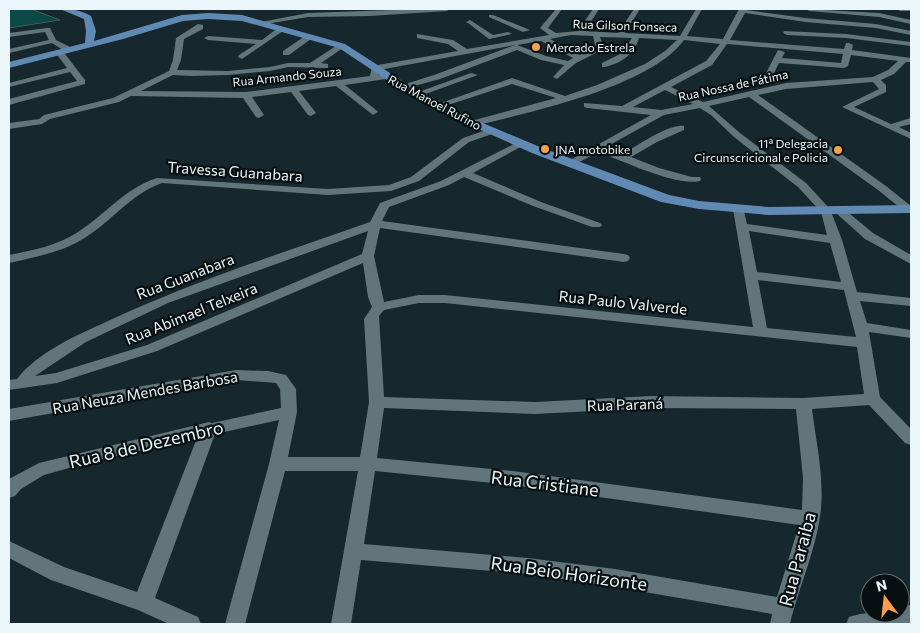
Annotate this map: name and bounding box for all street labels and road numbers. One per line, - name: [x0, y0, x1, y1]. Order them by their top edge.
- street label: Rua Gilson Fonseca: [572, 16, 678, 34]
- street label: Rua Armando Souza: [232, 63, 342, 89]
- street label: Rua Nossa de Fátima: [677, 67, 789, 103]
- street label: Rua Manoel Rufino: [386, 72, 484, 132]
- street label: Travessa Guanabara: [167, 157, 303, 185]
- street label: Rua Guanabara: [134, 249, 236, 303]
- street label: Rua Abimael Telxeira: [122, 278, 260, 348]
- street label: Rua Paulo Valverde: [558, 286, 688, 318]
- street label: Rua Neuza Mendes Barbosa: [51, 367, 239, 417]
- street label: Rua Paraná: [587, 394, 663, 414]
- street label: Rua 8 de Dezembro: [67, 416, 225, 472]
- street label: Rua Cristiane: [490, 465, 600, 501]
- street label: Rua Paraiba: [774, 509, 820, 609]
- street label: Rua Beio Horizonte: [489, 551, 649, 595]

